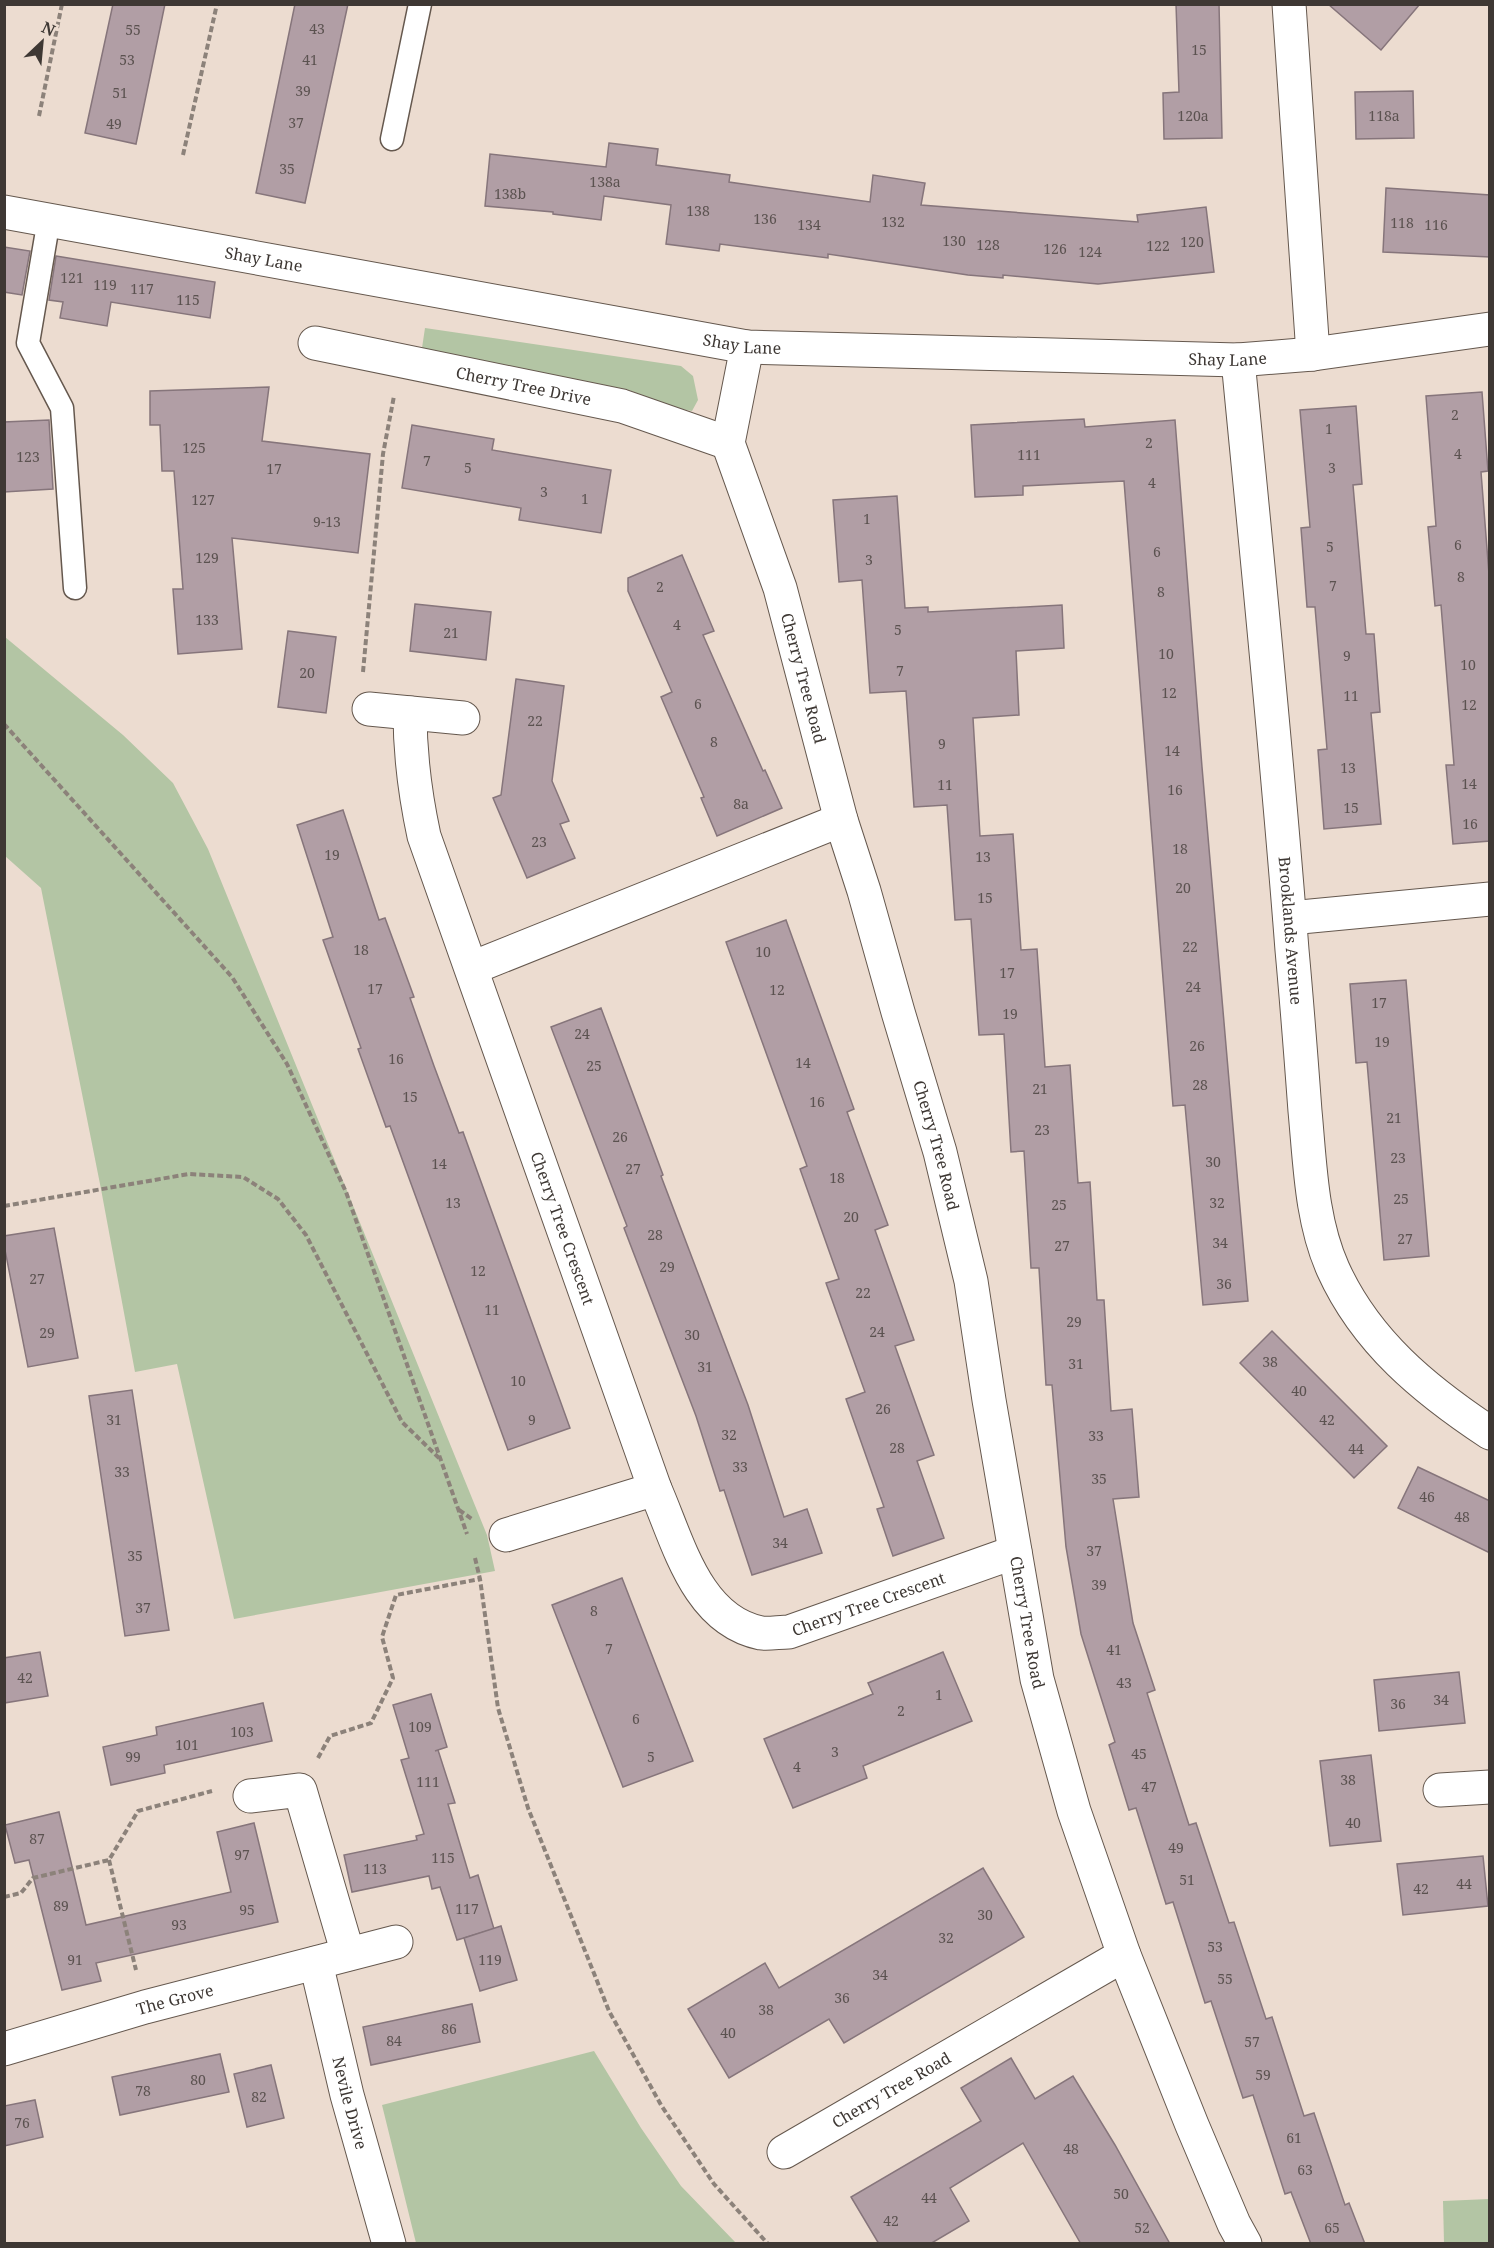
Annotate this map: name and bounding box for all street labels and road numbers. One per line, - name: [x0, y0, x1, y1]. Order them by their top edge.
- street label: Shay Lane: [223, 241, 304, 277]
- street label: Shay Lane: [701, 328, 781, 359]
- street label: Shay Lane: [1188, 347, 1268, 371]
- street label: Cherry Tree Drive: [454, 361, 593, 410]
- street label: Cherry Tree Road: [776, 610, 831, 746]
- street label: Brooklands Avenue: [1274, 856, 1308, 1006]
- street label: Cherry Tree Road: [908, 1078, 965, 1213]
- street label: Cherry Tree Crescent: [525, 1149, 600, 1308]
- street label: Cherry Tree Road: [1005, 1554, 1050, 1691]
- street label: Cherry Tree Crescent: [789, 1566, 948, 1641]
- street label: The Grove: [134, 1979, 216, 2020]
- street label: Cherry Tree Road: [828, 2047, 955, 2133]
- street label: Nevile Drive: [327, 2054, 373, 2152]

